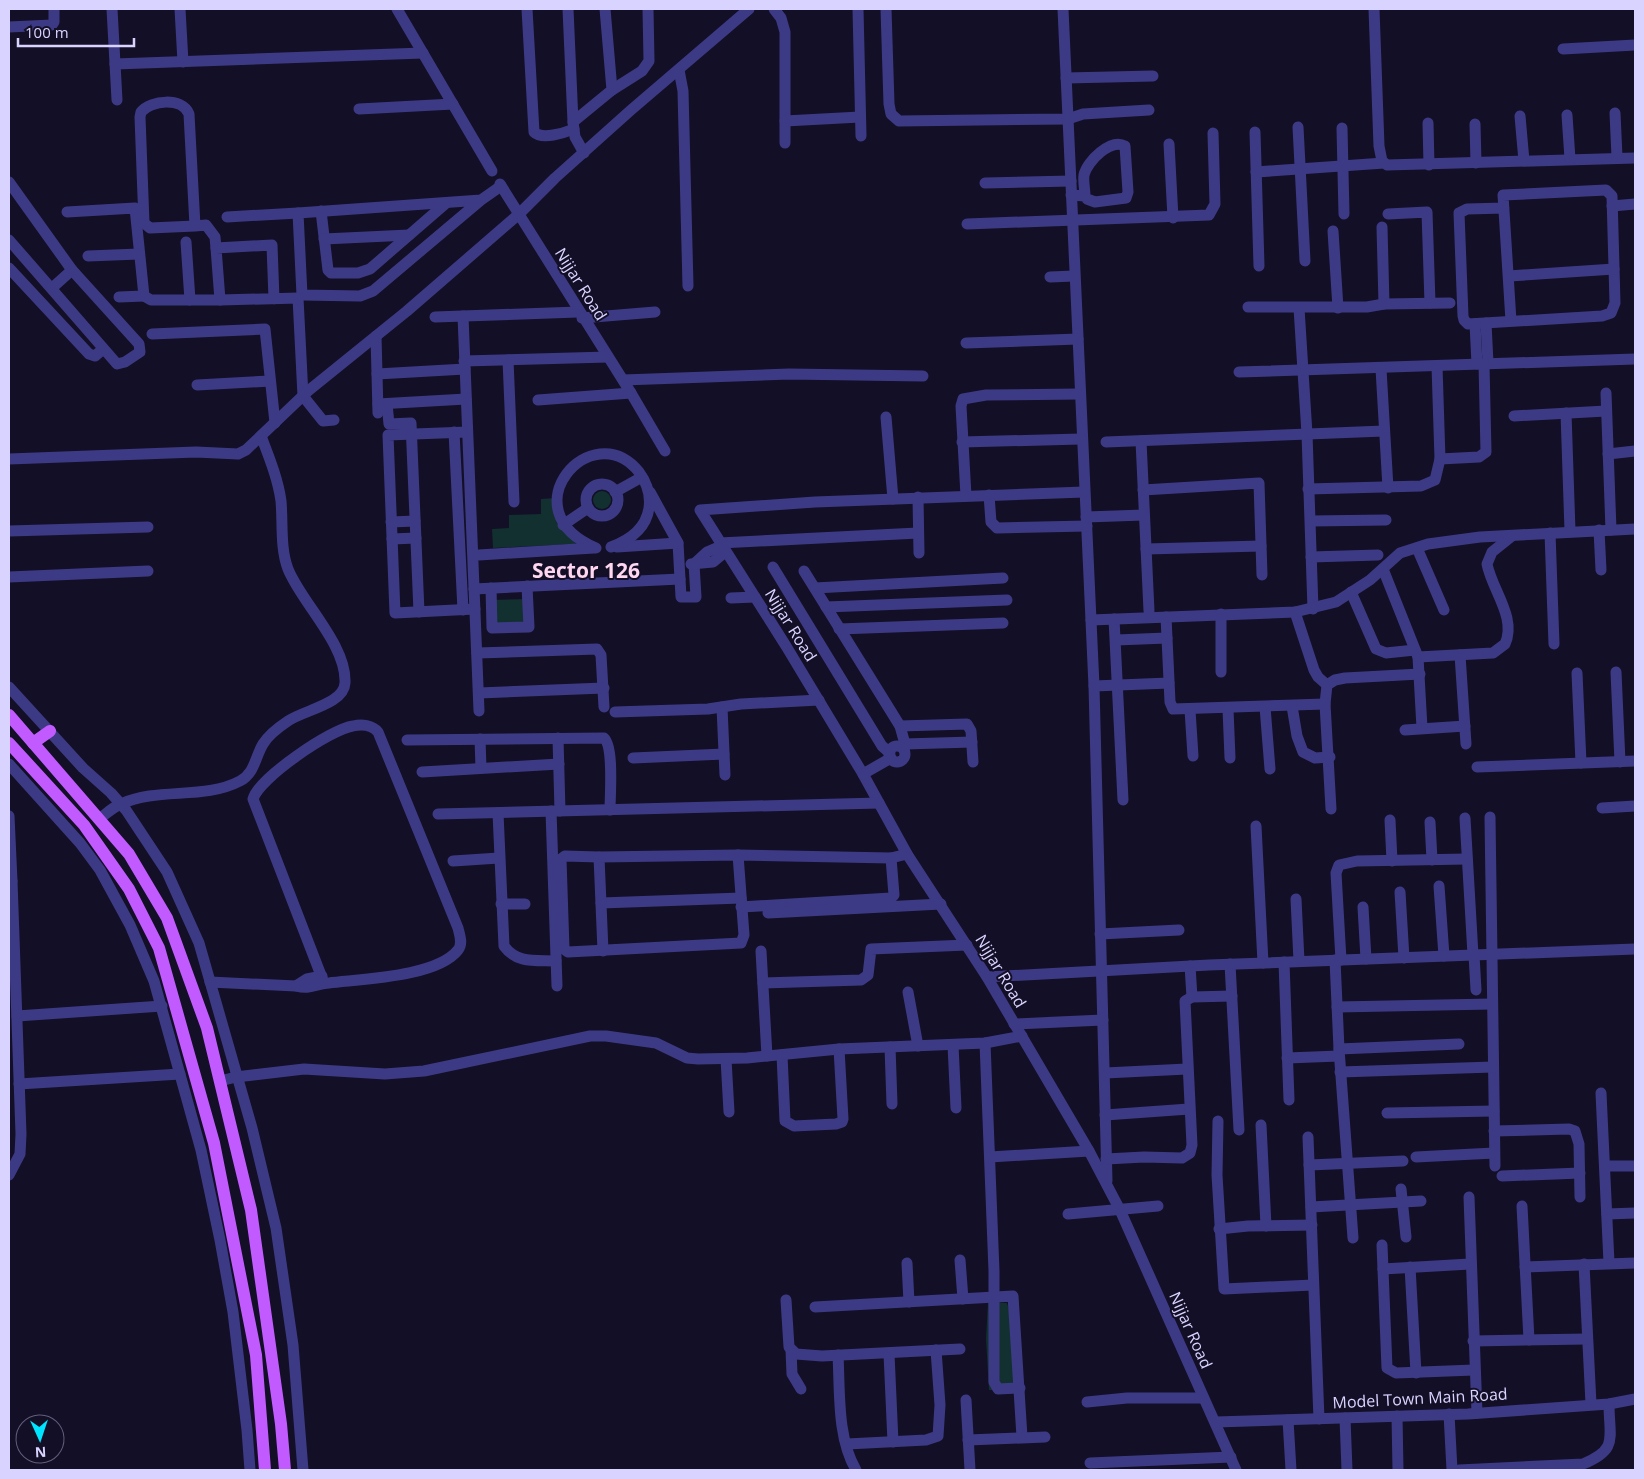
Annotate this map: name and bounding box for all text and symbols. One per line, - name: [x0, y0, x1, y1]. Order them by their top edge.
- scale bar: [18, 15, 134, 47]
- text: 100 m: [25, 22, 69, 42]
- street label: Nijjar Road: [550, 243, 612, 325]
- district label: Sector 126: [532, 556, 640, 584]
- street label: Nijjar Road: [760, 584, 822, 666]
- street label: Nijjar Road: [970, 930, 1032, 1012]
- street label: Nijjar Road: [1164, 1288, 1218, 1372]
- street label: Model Town Main Road: [1332, 1382, 1508, 1414]
- north arrow: [15, 1414, 65, 1464]
- text: N: [35, 1443, 47, 1462]

